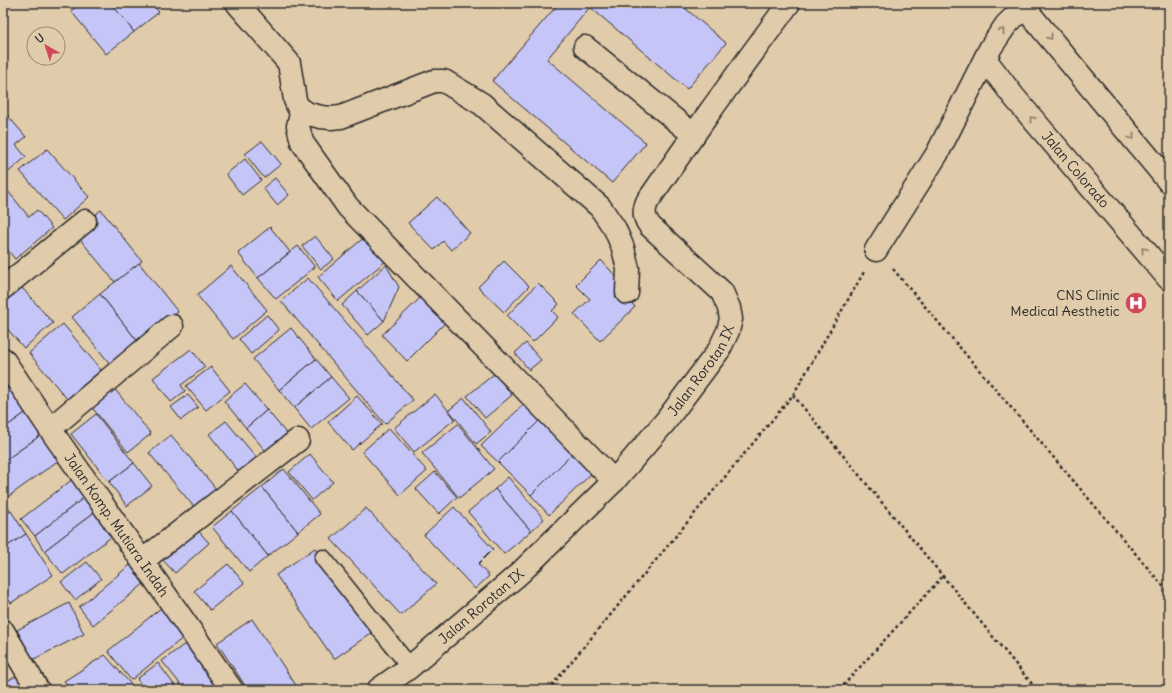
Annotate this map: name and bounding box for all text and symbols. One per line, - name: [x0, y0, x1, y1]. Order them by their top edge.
- north arrow: [26, 26, 66, 66]
- one-way arrow: [997, 28, 1004, 35]
- text: U: [32, 30, 47, 46]
- one-way arrow: [1045, 32, 1052, 39]
- one-way arrow: [1030, 116, 1037, 123]
- street label: Jalan Colorado: [1038, 127, 1114, 212]
- one-way arrow: [1127, 133, 1134, 140]
- one-way arrow: [1141, 247, 1148, 254]
- place label: CNS Clinic Medical Aesthetic: [1010, 286, 1120, 320]
- hospital icon: CNS Clinic Medical Aesthetic: [1123, 290, 1149, 316]
- street label: Jalan Rorotan IX: [664, 323, 738, 419]
- street label: Jalan Komp. Mutiara Indah: [60, 449, 173, 600]
- street label: Jalan Rorotan IX: [435, 565, 528, 648]

